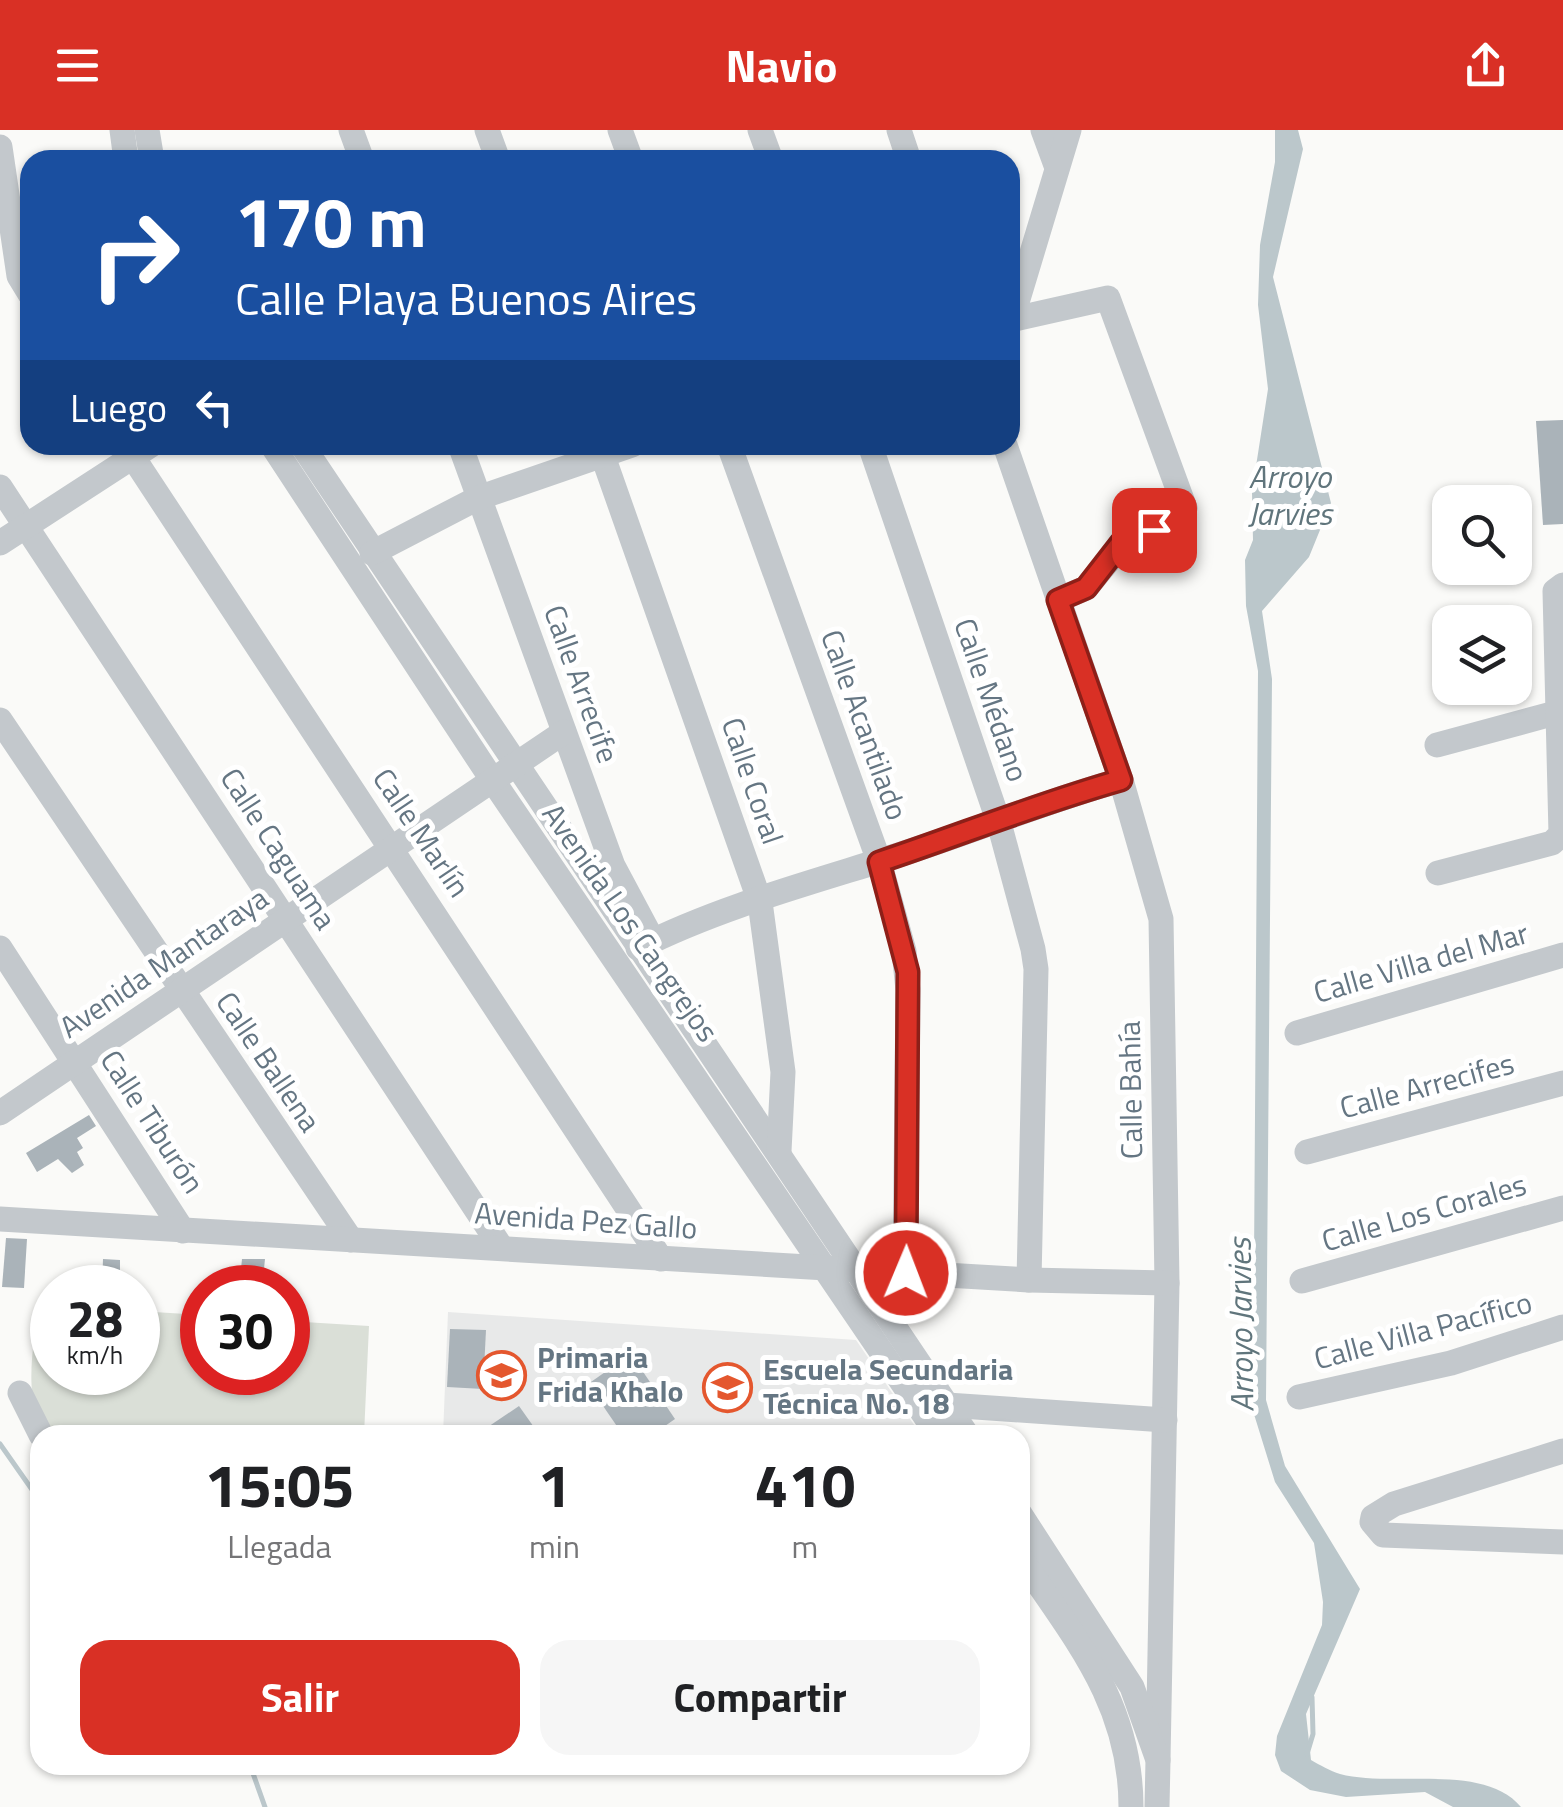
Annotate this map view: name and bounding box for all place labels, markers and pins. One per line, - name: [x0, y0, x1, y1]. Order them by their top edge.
- pin: [1112, 488, 1197, 573]
- place label: Primaria Frida Khalo: [537, 1334, 684, 1414]
- place label: Escuela Secundaria Técnica No. 18: [763, 1346, 1013, 1426]
- school or university icon: Primaria Frida Khalo: [476, 1349, 528, 1401]
- school or university icon: Escuela Secundaria Técnica No. 18: [702, 1361, 754, 1413]

